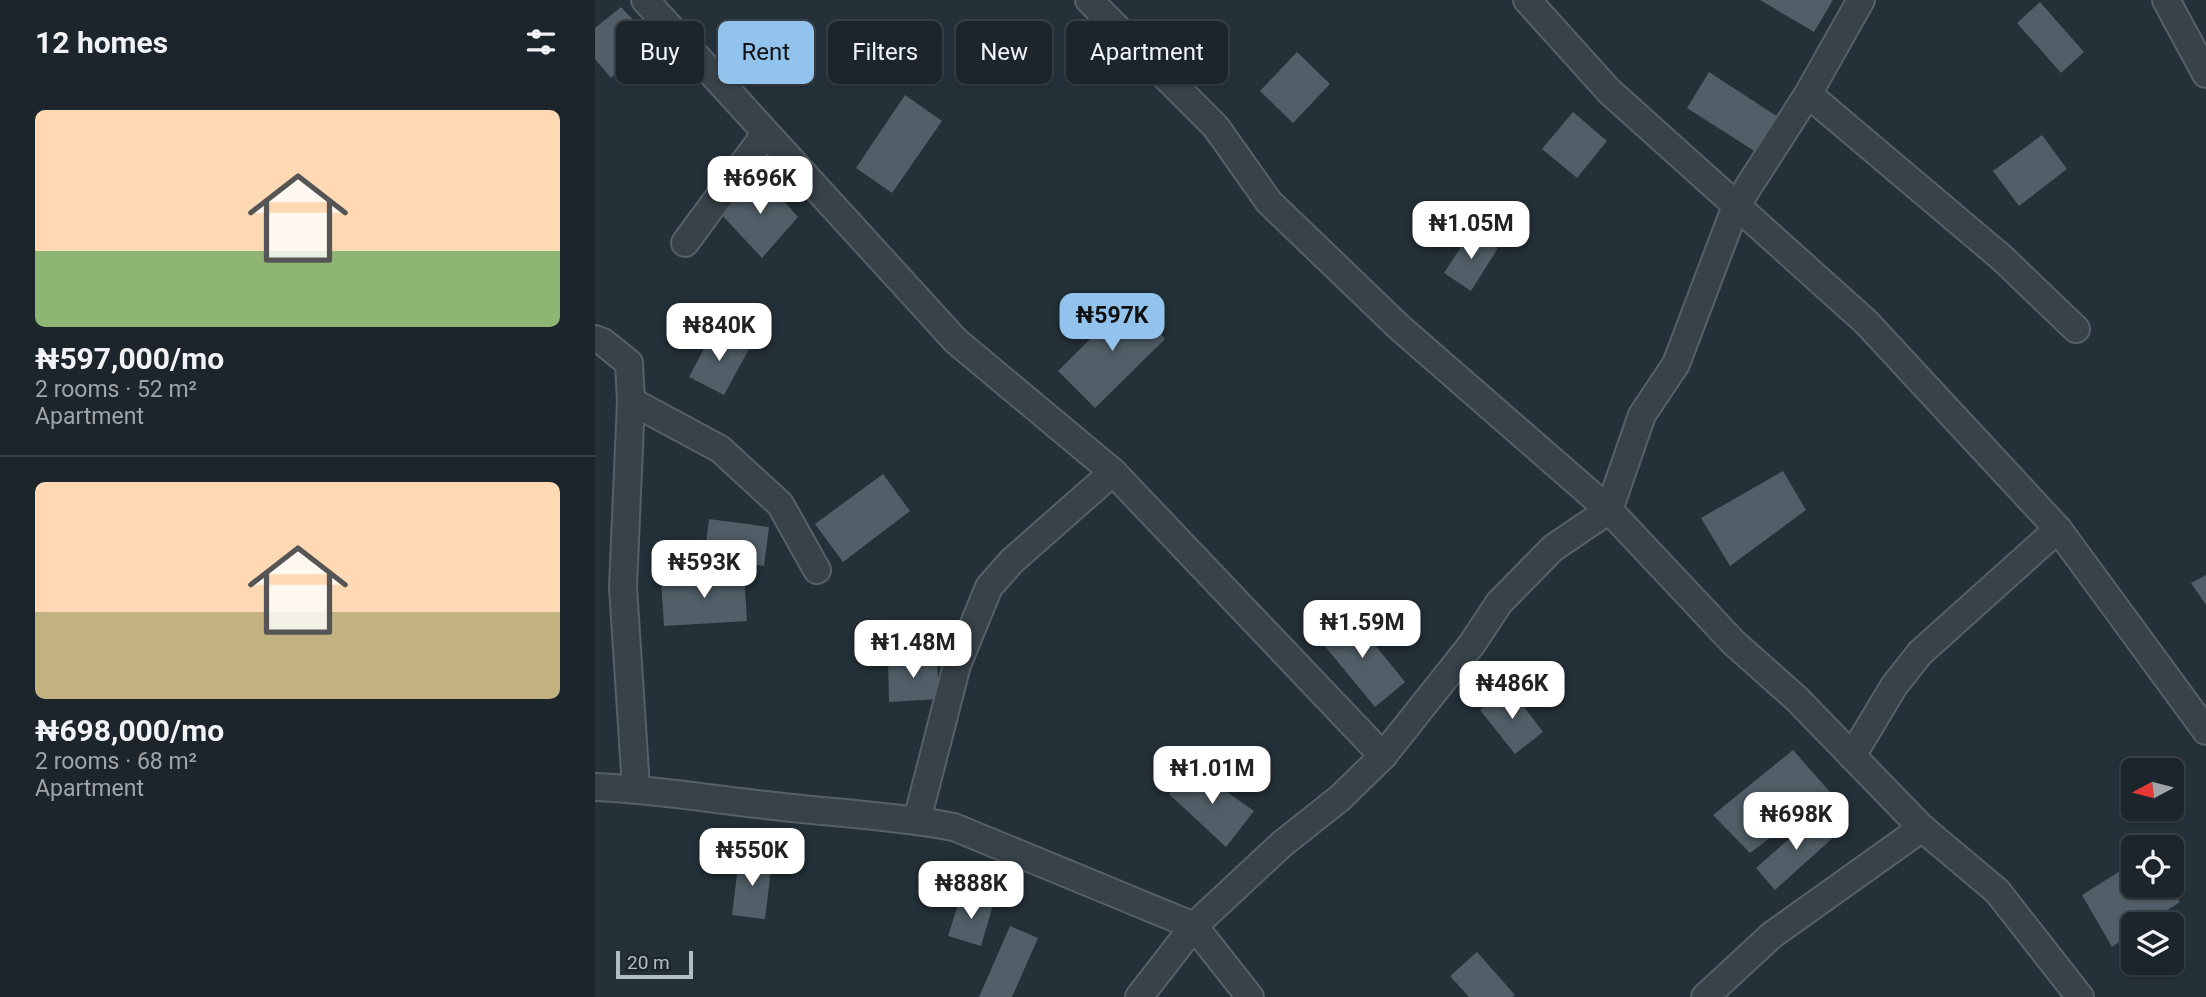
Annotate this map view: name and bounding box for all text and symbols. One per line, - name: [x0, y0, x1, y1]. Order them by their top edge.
- chip: Buy: [616, 21, 704, 84]
- chip: Rent: [718, 21, 814, 84]
- chip: Filters: [828, 21, 942, 84]
- chip: New: [956, 21, 1052, 84]
- chip: Apartment: [1066, 21, 1228, 84]
- icon: filters: [522, 23, 560, 61]
- text: 12 homes: [35, 25, 168, 60]
- icon: home: [235, 155, 361, 281]
- pin: ₦696K: [711, 156, 809, 216]
- text: ₦696K: [724, 165, 796, 192]
- pin: ₦1.05M: [1414, 202, 1528, 261]
- text: ₦1.05M: [1428, 210, 1514, 237]
- pin: ₦597K: [1063, 294, 1161, 353]
- text: ₦597K: [1076, 302, 1148, 329]
- pin: ₦840K: [670, 304, 768, 363]
- text: ₦840K: [683, 312, 755, 339]
- text: ₦597,000/mo: [35, 341, 224, 376]
- text: 2 rooms · 52 m²: [35, 376, 197, 403]
- text: Apartment: [35, 403, 144, 430]
- icon: home: [235, 527, 361, 653]
- pin: ₦593K: [655, 540, 753, 600]
- text: ₦593K: [668, 549, 740, 576]
- pin: ₦1.59M: [1305, 600, 1419, 660]
- text: ₦1.59M: [1319, 609, 1405, 636]
- pin: ₦1.48M: [856, 620, 970, 680]
- text: ₦1.48M: [870, 629, 956, 656]
- pin: ₦486K: [1463, 662, 1561, 721]
- text: ₦486K: [1476, 670, 1548, 697]
- text: ₦698,000/mo: [35, 713, 224, 748]
- pin: ₦1.01M: [1155, 746, 1269, 806]
- text: 2 rooms · 68 m²: [35, 748, 197, 775]
- text: ₦1.01M: [1169, 755, 1255, 782]
- north arrow: [2121, 758, 2184, 821]
- map controls: [2121, 758, 2184, 975]
- text: Apartment: [35, 775, 144, 802]
- pin: ₦698K: [1747, 792, 1845, 852]
- text: ₦698K: [1760, 801, 1832, 828]
- pin: ₦550K: [703, 828, 801, 888]
- button: locate: [2121, 835, 2184, 898]
- text: ₦550K: [716, 837, 788, 864]
- pin: ₦888K: [922, 862, 1020, 921]
- text: ₦888K: [935, 870, 1007, 897]
- button: layers: [2121, 912, 2184, 975]
- scale bar: [616, 948, 693, 980]
- text: 20 m: [627, 951, 670, 974]

